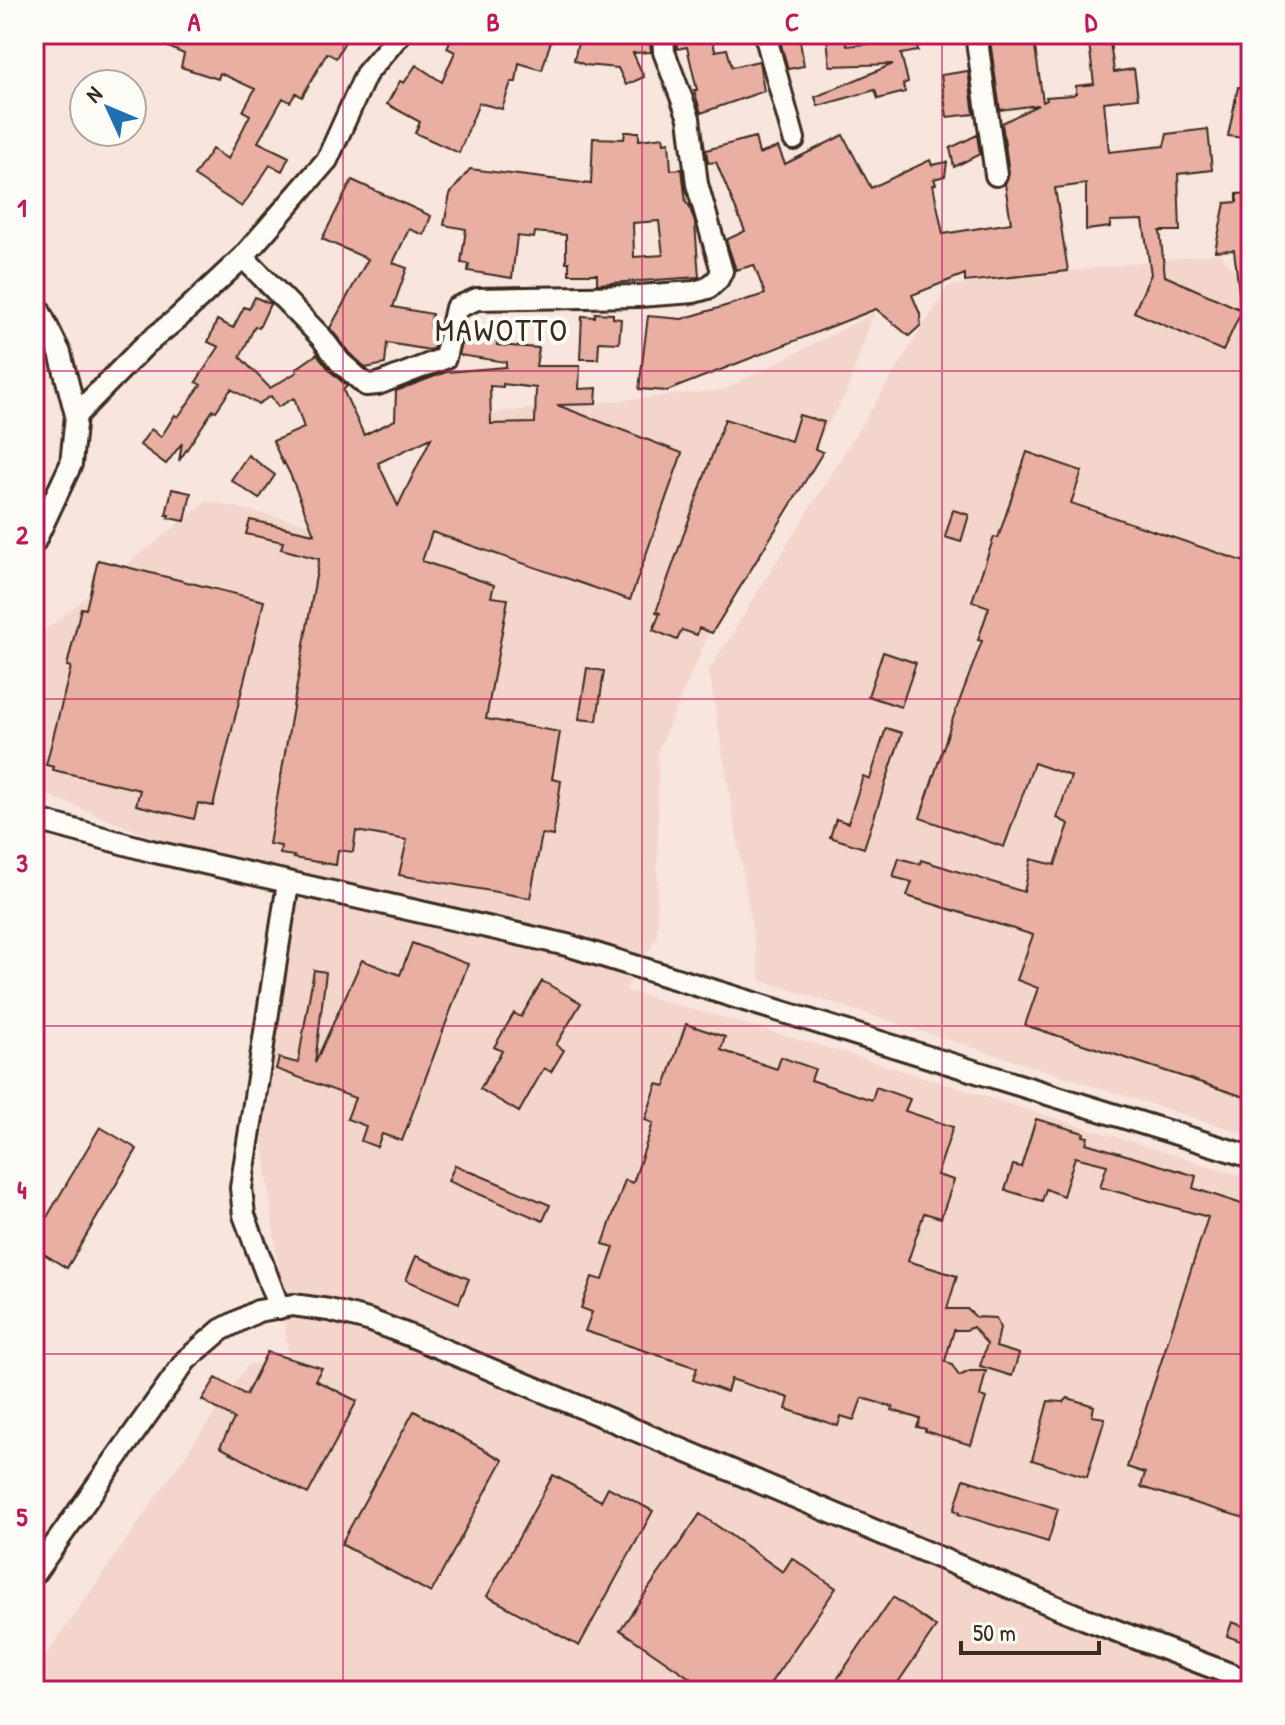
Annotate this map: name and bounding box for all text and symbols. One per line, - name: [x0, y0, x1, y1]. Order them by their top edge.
- text: A: [188, 4, 201, 39]
- text: B: [486, 4, 500, 39]
- text: C: [785, 4, 799, 39]
- text: D: [1085, 4, 1098, 39]
- north arrow: [68, 68, 148, 148]
- text: N: [79, 79, 109, 109]
- text: 1: [17, 190, 27, 225]
- district label: MAWOTTO: [435, 308, 569, 351]
- text: 2: [16, 517, 29, 552]
- text: 3: [16, 845, 28, 880]
- text: 4: [17, 1172, 27, 1207]
- text: 5: [17, 1499, 28, 1534]
- scale bar: [961, 1605, 1099, 1655]
- text: 50 m: [973, 1616, 1016, 1648]

